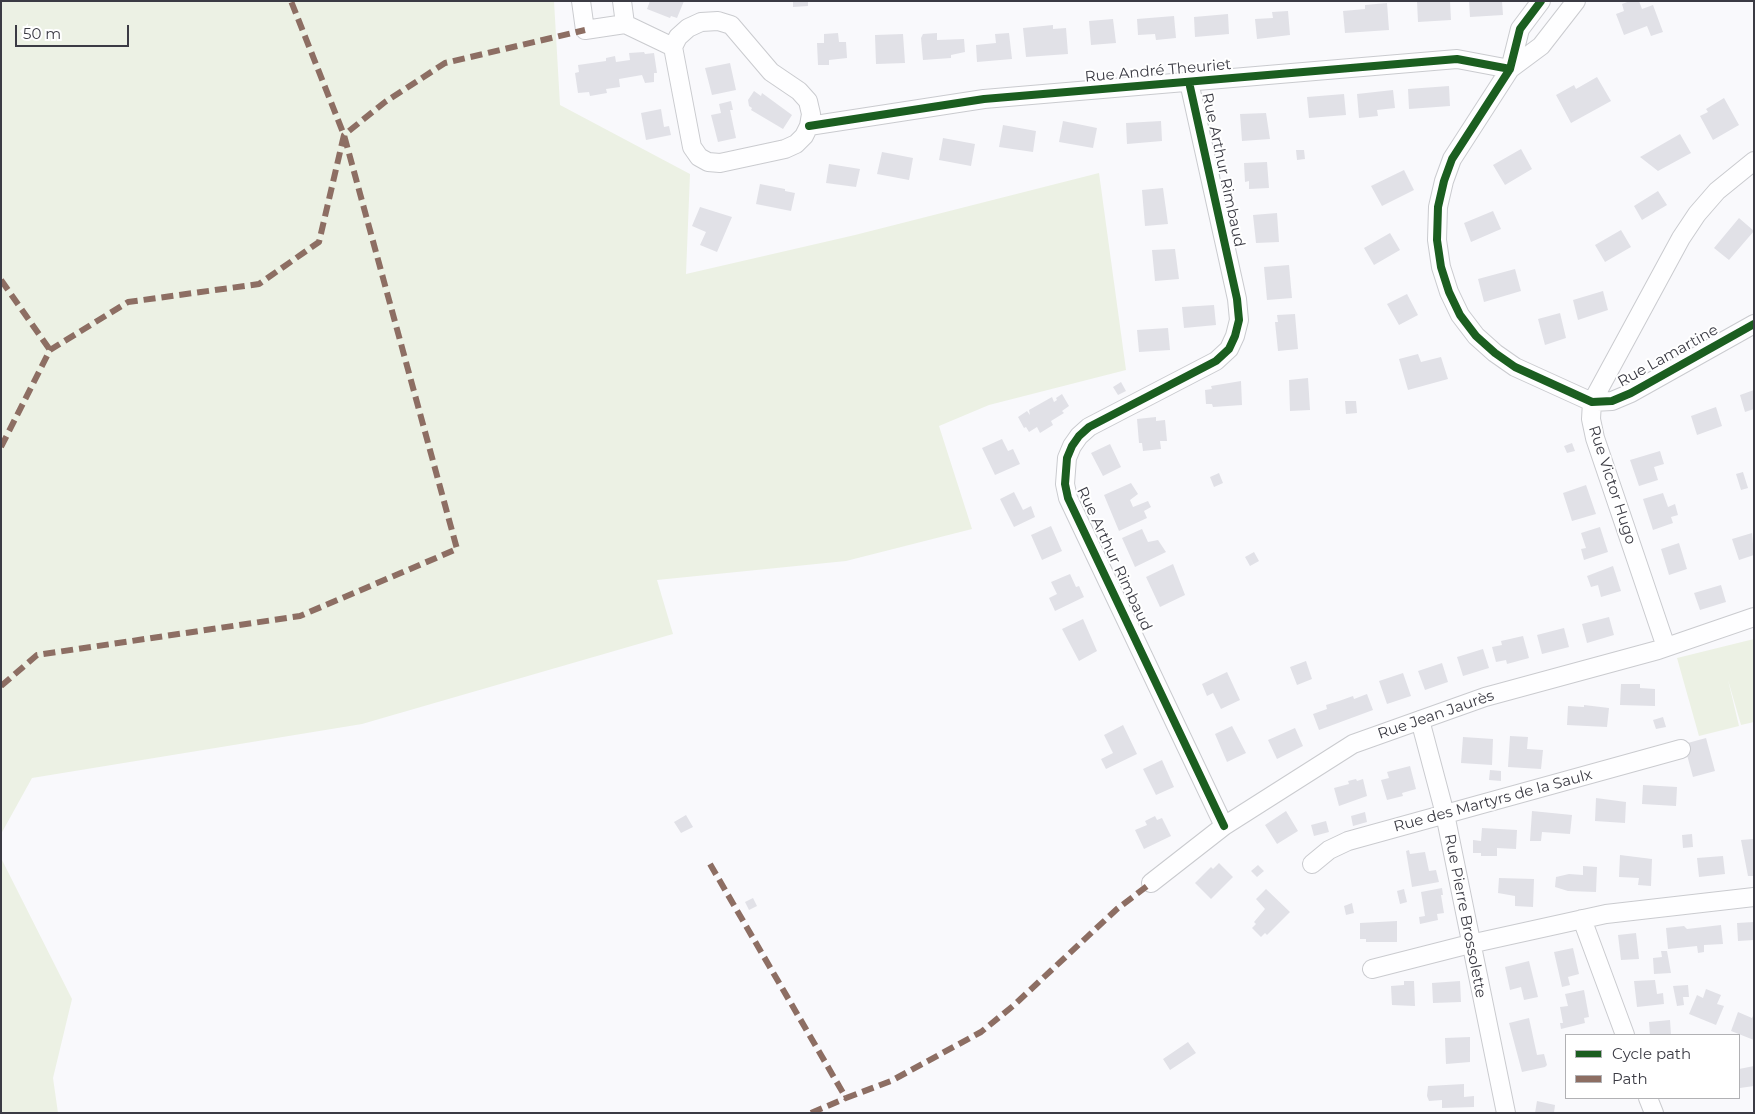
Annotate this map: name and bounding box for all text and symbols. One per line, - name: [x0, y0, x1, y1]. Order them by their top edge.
- scale bar: [18, 15, 131, 47]
- text: 50 m: [23, 24, 61, 43]
- street label: Rue André Theuriet: [1084, 56, 1232, 86]
- street label: Rue Arthur Rimbaud: [1198, 91, 1248, 249]
- street label: Rue Lamartine: [1615, 321, 1721, 391]
- street label: Rue Victor Hugo: [1584, 423, 1640, 547]
- street label: Rue Arthur Rimbaud: [1073, 484, 1155, 634]
- street label: Rue Jean Jaurès: [1375, 687, 1497, 743]
- street label: Rue des Martyrs de la Saulx: [1392, 766, 1594, 836]
- street label: Rue Pierre Brossolette: [1440, 832, 1490, 1000]
- legend: [1565, 1034, 1740, 1099]
- text: Cycle path: [1612, 1044, 1691, 1063]
- text: Path: [1612, 1069, 1648, 1088]

